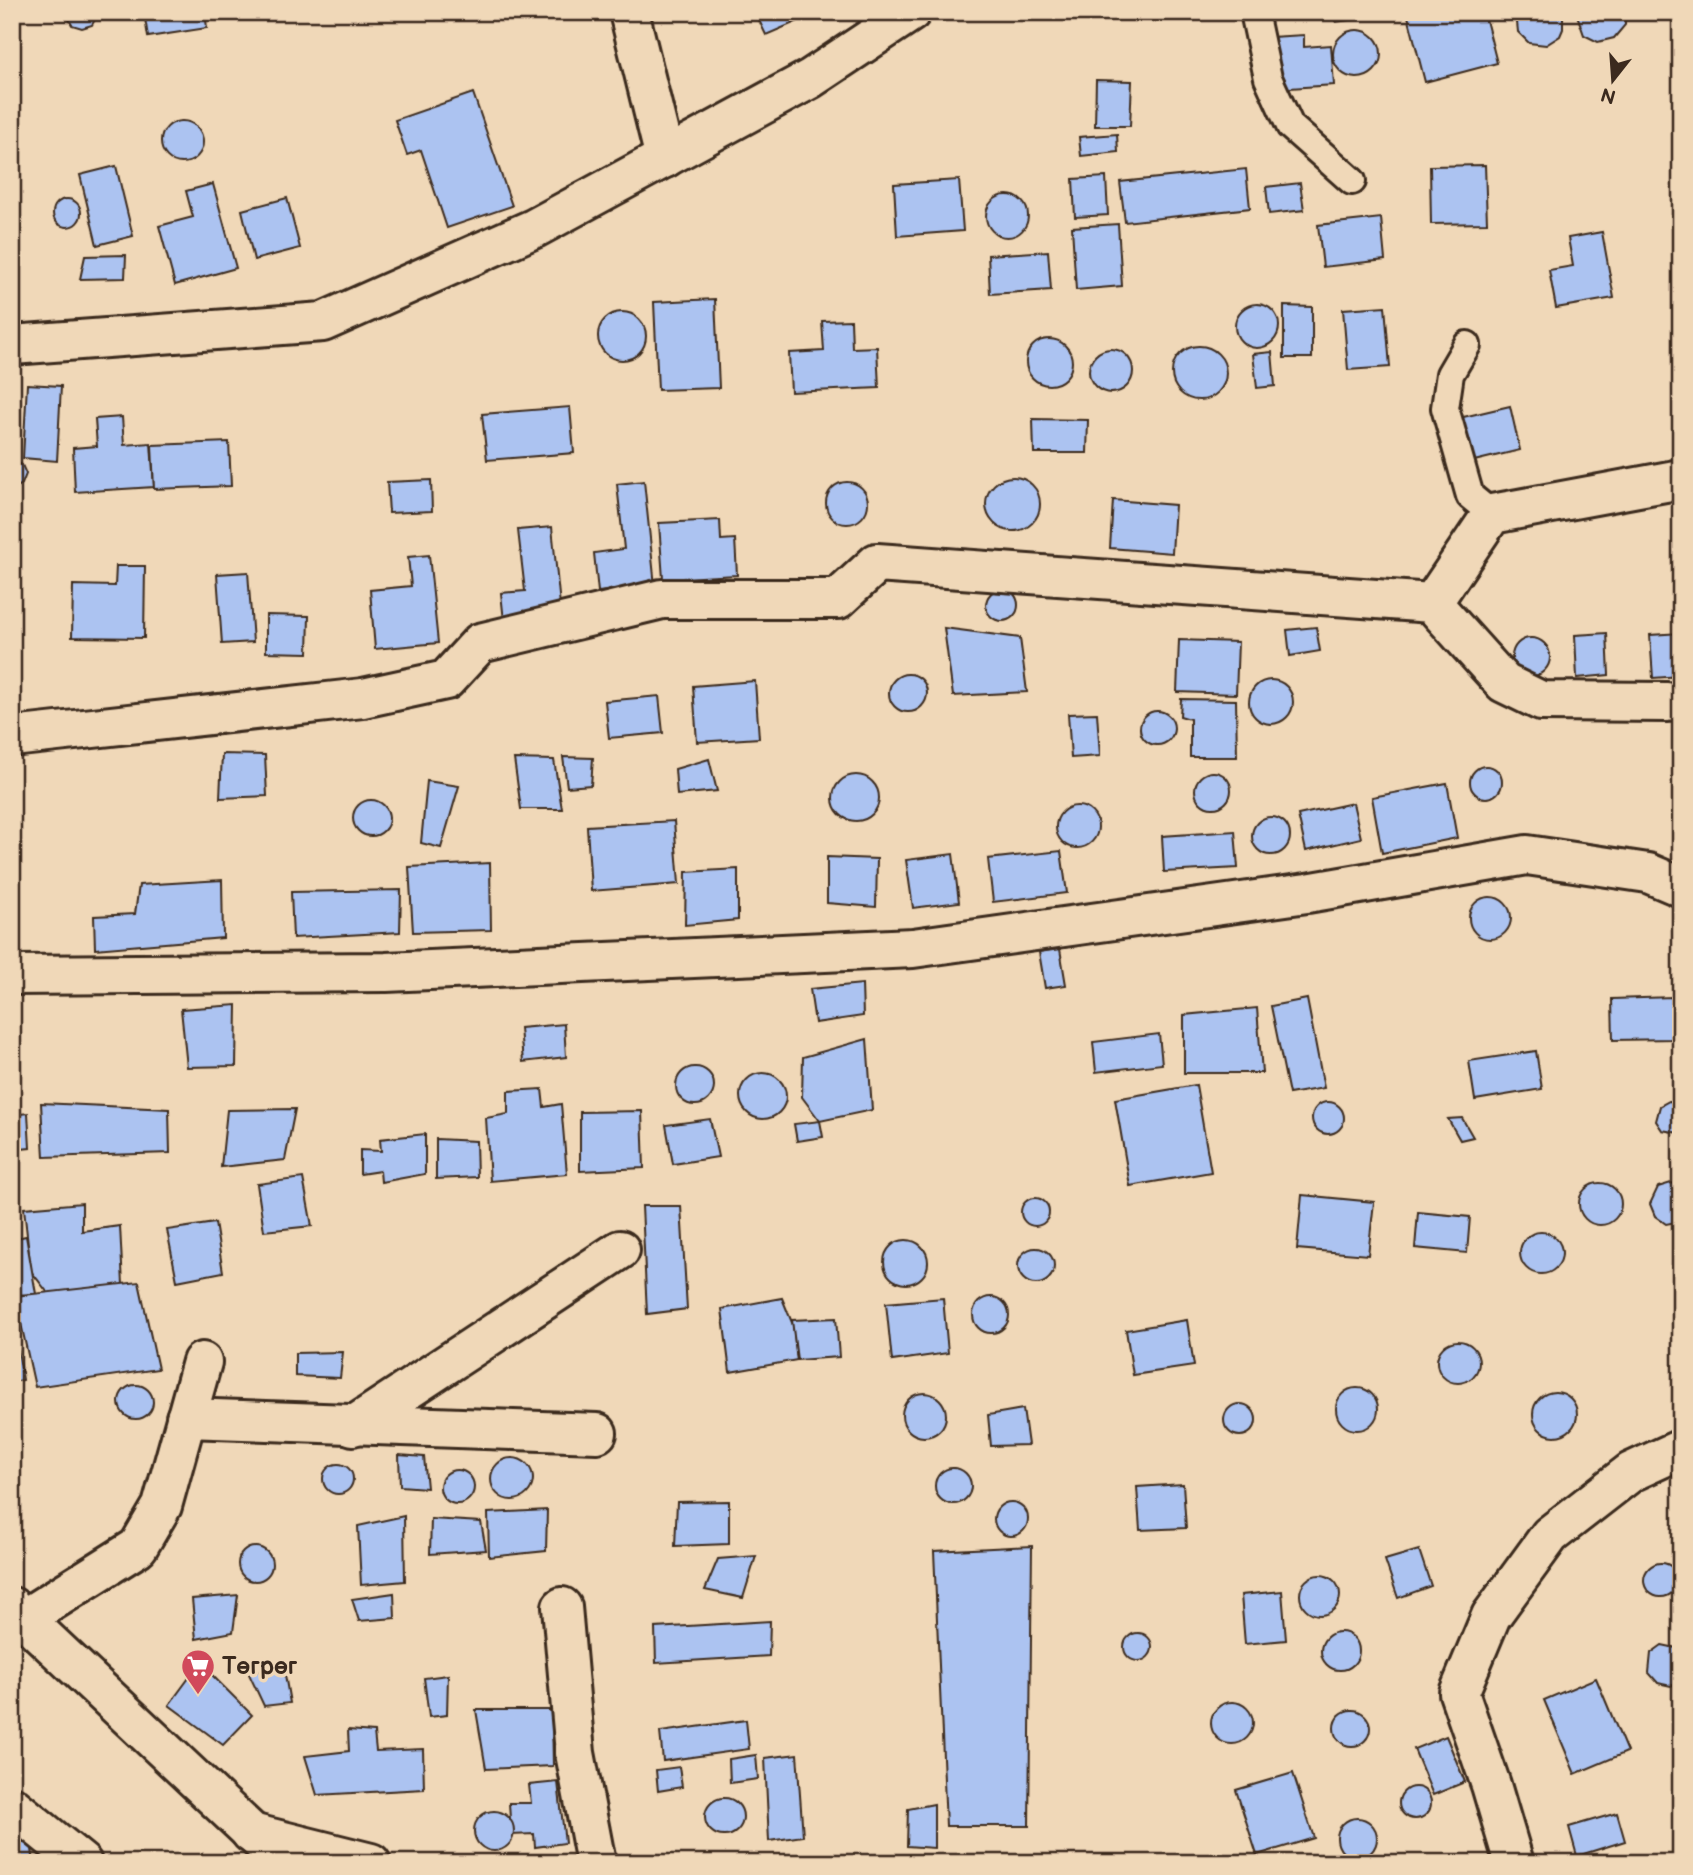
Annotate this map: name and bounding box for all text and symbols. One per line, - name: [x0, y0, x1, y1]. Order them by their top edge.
- north arrow: [1578, 46, 1648, 116]
- text: N: [1598, 82, 1619, 108]
- supermarket icon: Төгрөг: [179, 1647, 217, 1696]
- place label: Төгрөг: [222, 1652, 298, 1681]

